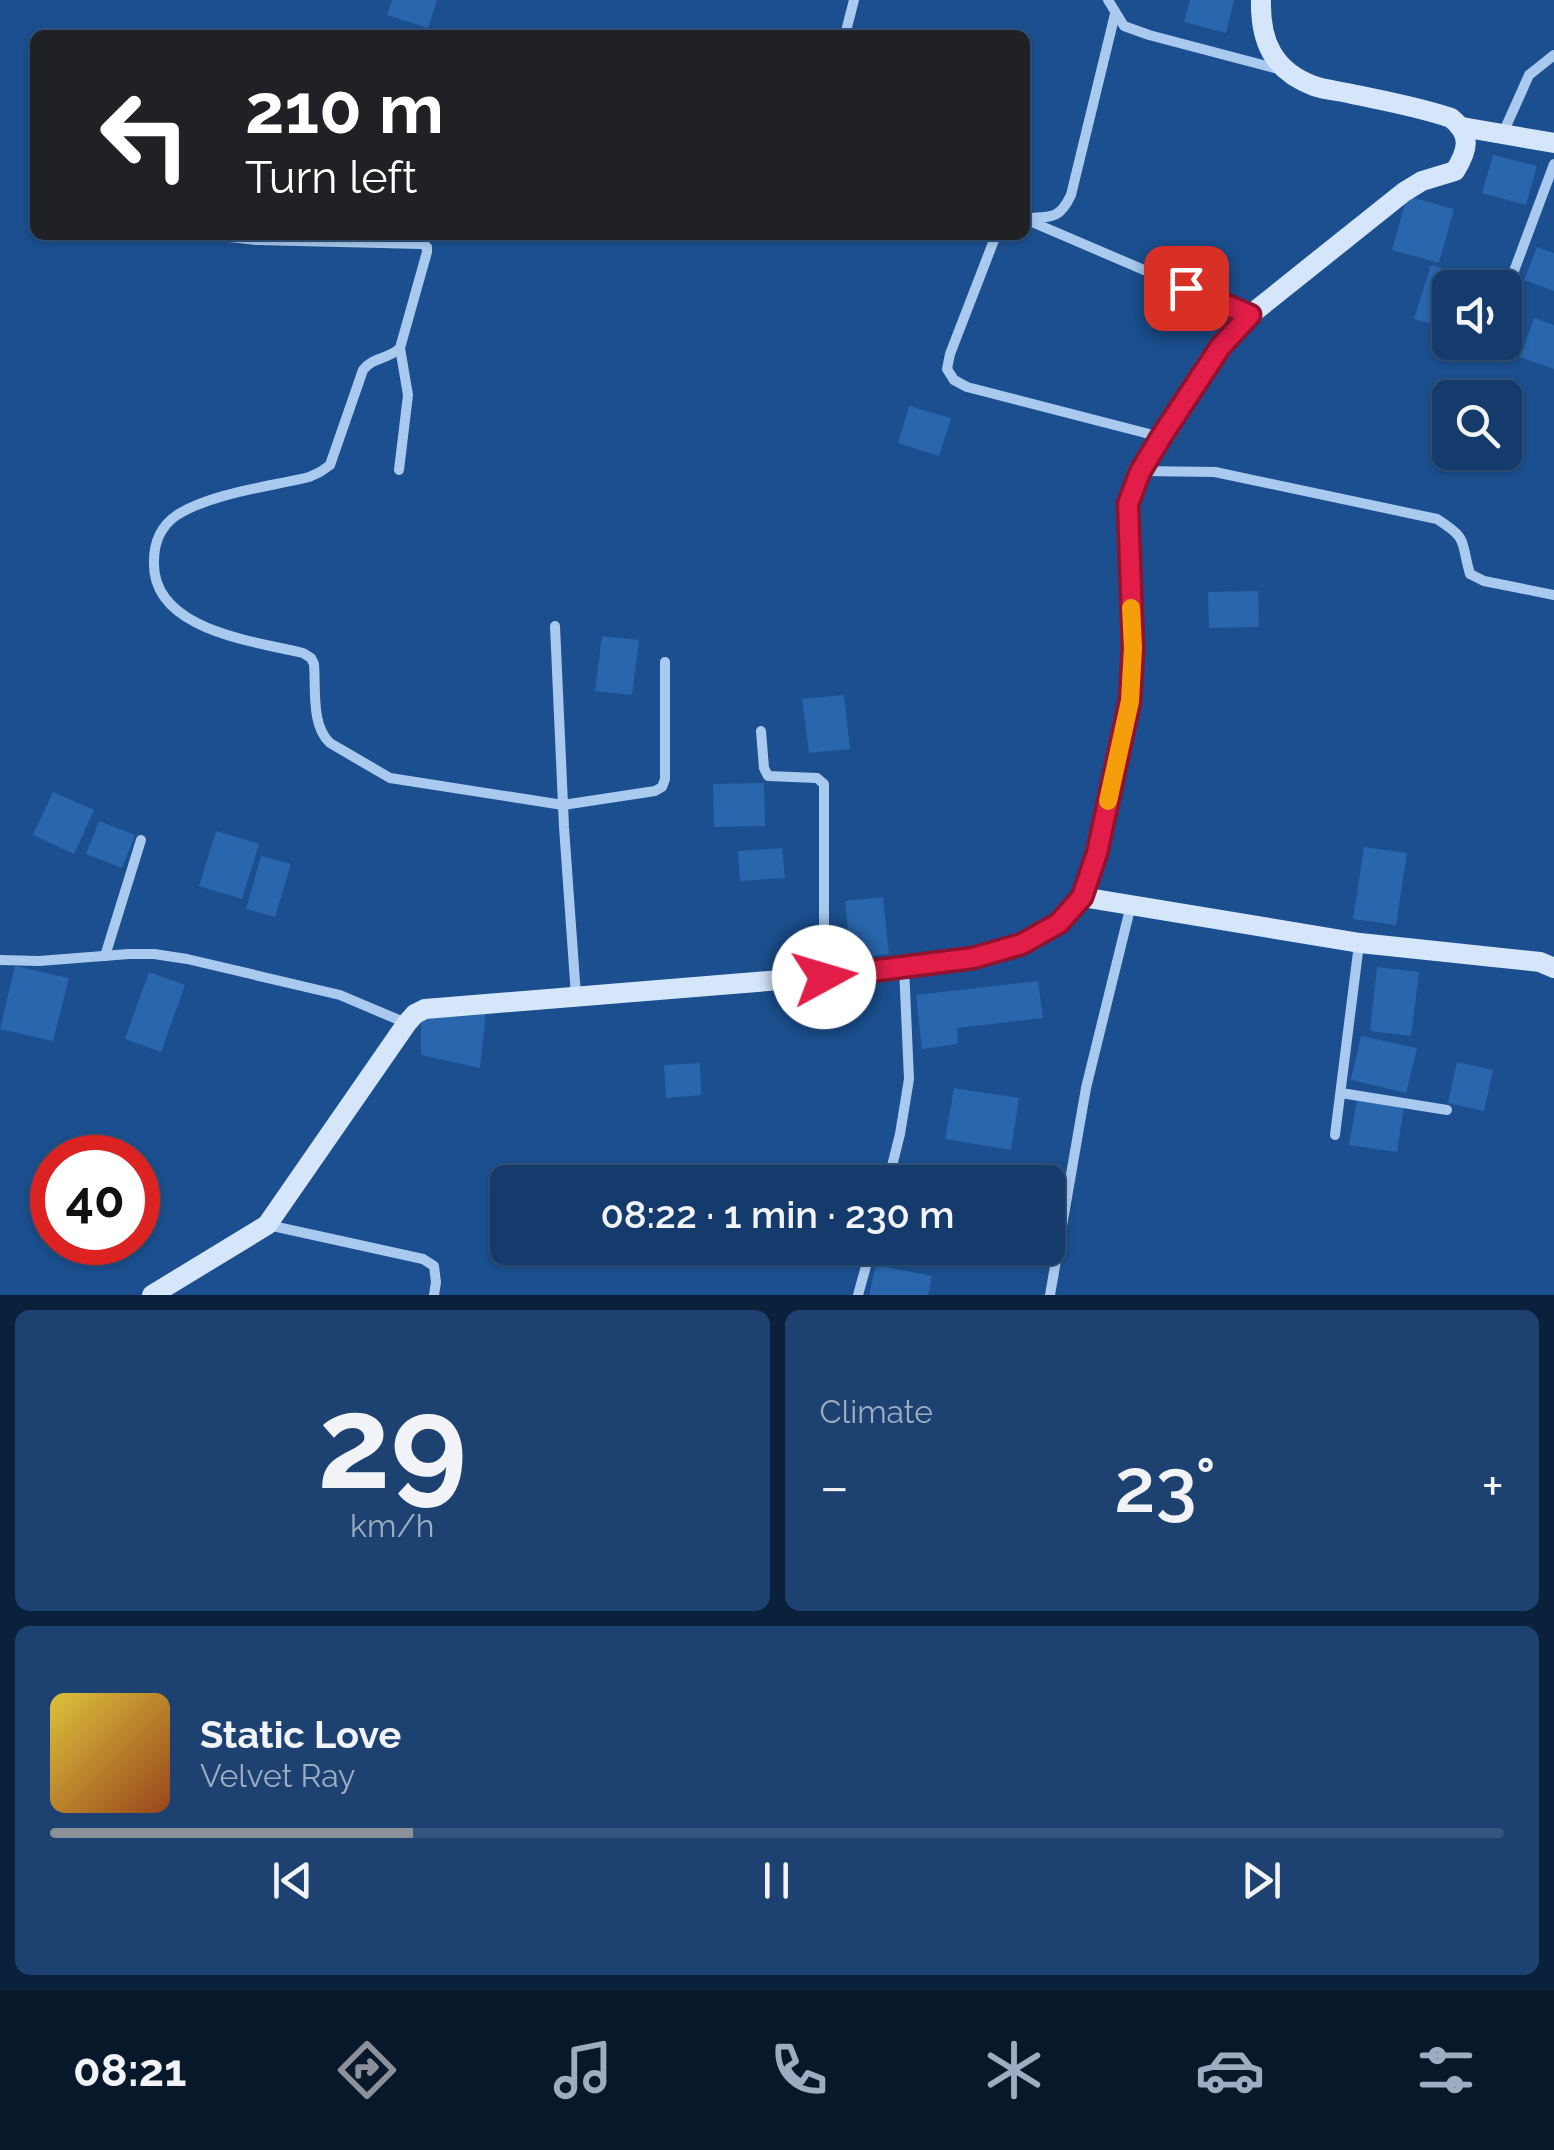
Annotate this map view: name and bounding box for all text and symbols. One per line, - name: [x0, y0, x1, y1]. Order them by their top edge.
- text: 210 m: [245, 67, 444, 149]
- icon: left: [80, 70, 210, 200]
- text: Turn left: [245, 151, 417, 204]
- pin: [1144, 246, 1229, 331]
- icon: arrive: [1159, 261, 1214, 316]
- map controls: [1432, 270, 1522, 470]
- button: sound: [1432, 270, 1522, 360]
- button: search: [1432, 380, 1522, 470]
- position arrow: [772, 925, 876, 1029]
- speed limit sign: 40: [30, 1135, 160, 1265]
- text: 08:22 · 1 min · 230 m: [600, 1192, 955, 1237]
- text: 29: [317, 1366, 467, 1518]
- text: Climate: [820, 1393, 933, 1430]
- text: 23°: [1114, 1441, 1216, 1530]
- text: −: [820, 1454, 849, 1519]
- text: +: [1481, 1454, 1504, 1519]
- text: km/h: [350, 1507, 434, 1544]
- text: Static Love: [200, 1712, 401, 1757]
- text: Velvet Ray: [200, 1757, 355, 1794]
- icon: previous: [265, 1853, 320, 1908]
- icon: pause: [749, 1853, 804, 1908]
- icon: next: [1234, 1853, 1289, 1908]
- icon: directions: [332, 2035, 402, 2105]
- icon: music: [548, 2035, 618, 2105]
- icon: phone: [764, 2035, 834, 2105]
- icon: climate: [979, 2035, 1049, 2105]
- icon: car: [1195, 2035, 1265, 2105]
- icon: filters: [1411, 2035, 1481, 2105]
- text: 08:21: [73, 2044, 186, 2097]

